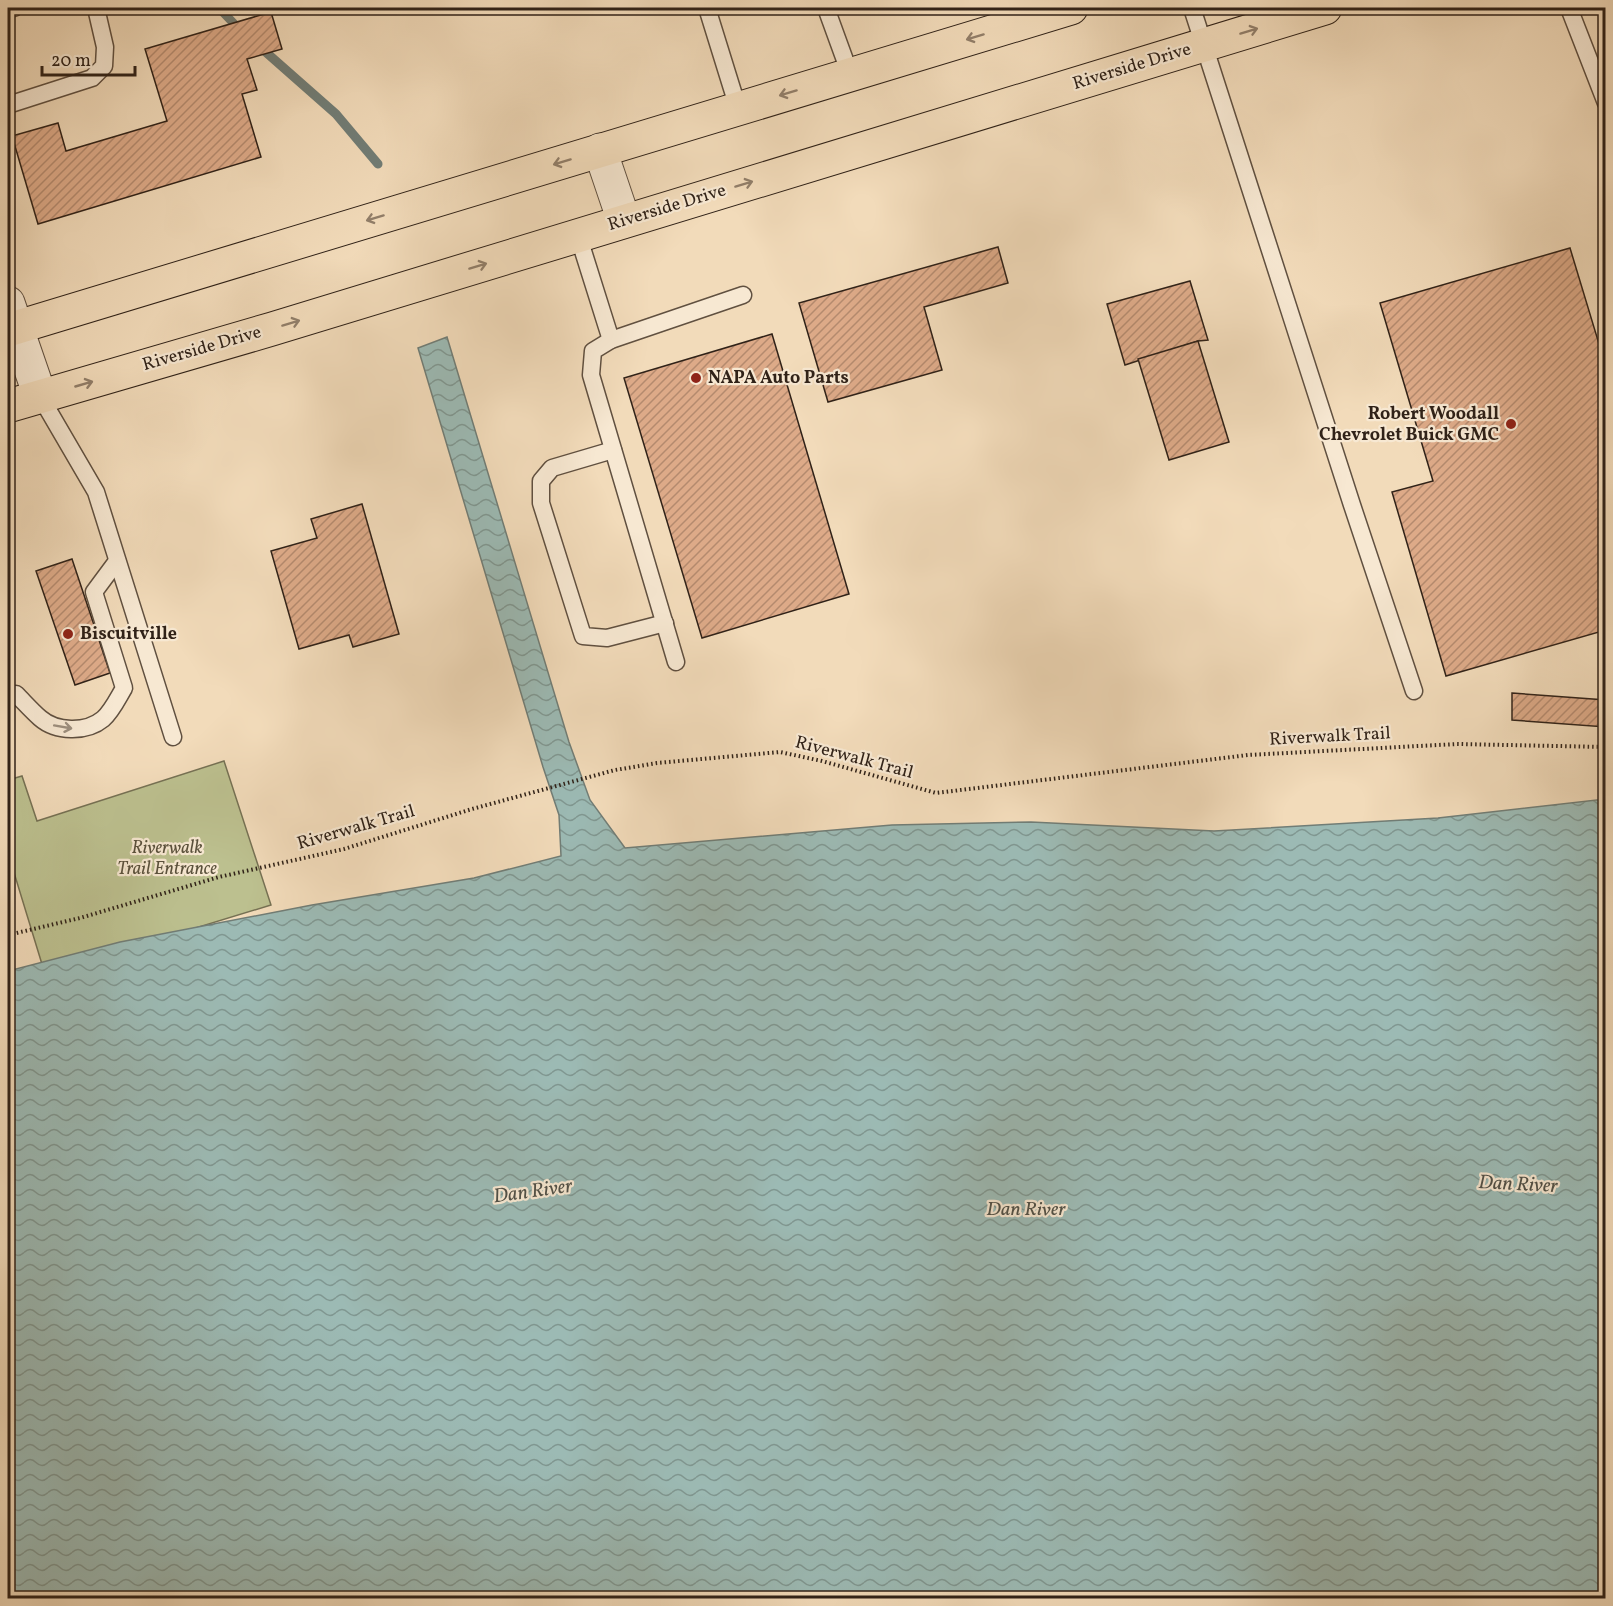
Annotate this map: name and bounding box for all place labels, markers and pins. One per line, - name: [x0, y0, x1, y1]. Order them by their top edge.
- place label: NAPA Auto Parts: [708, 366, 849, 391]
- marker: NAPA Auto Parts: [689, 371, 703, 385]
- place label: Robert Woodall Chevrolet Buick GMC: [1319, 402, 1499, 448]
- marker: Robert Woodall Chevrolet Buick GMC: [1504, 417, 1518, 431]
- place label: Biscuitville: [80, 622, 177, 647]
- marker: Biscuitville: [61, 627, 75, 641]

